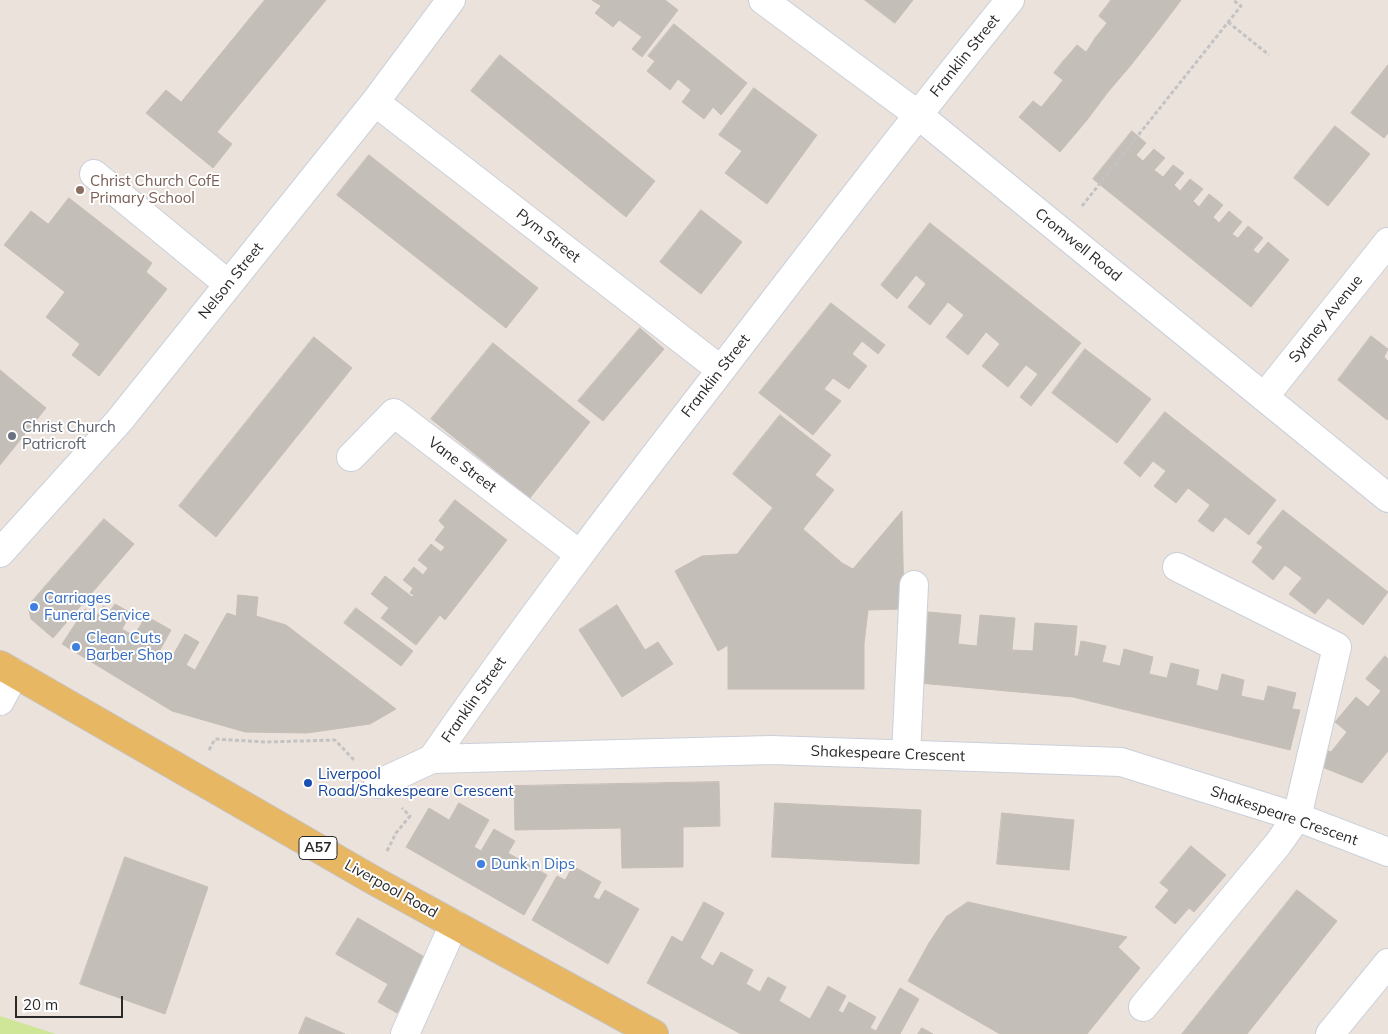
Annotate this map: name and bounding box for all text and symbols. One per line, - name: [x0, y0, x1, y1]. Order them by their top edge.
- street label: Franklin Street: [926, 11, 1004, 101]
- place label: Christ Church CofE Primary School: [90, 172, 220, 207]
- marker: Christ Church CofE Primary School: [74, 184, 86, 196]
- street label: Pym Street: [512, 205, 584, 267]
- street label: Cromwell Road: [1031, 205, 1125, 285]
- street label: Nelson Street: [195, 239, 267, 323]
- street label: Sydney Avenue: [1285, 272, 1367, 366]
- street label: Franklin Street: [678, 331, 754, 421]
- place label: Christ Church Patricroft: [22, 418, 116, 453]
- marker: Christ Church Patricroft: [6, 430, 18, 442]
- street label: Vane Street: [424, 433, 500, 497]
- place label: Carriages Funeral Service: [44, 589, 150, 624]
- marker: Carriages Funeral Service: [28, 601, 40, 613]
- place label: Clean Cuts Barber Shop: [86, 629, 173, 664]
- marker: Clean Cuts Barber Shop: [70, 641, 82, 653]
- street label: Franklin Street: [438, 654, 510, 746]
- street label: Shakespeare Crescent: [810, 742, 966, 766]
- place label: Liverpool Road/Shakespeare Crescent: [318, 765, 514, 800]
- marker: Liverpool Road/Shakespeare Crescent: [302, 777, 314, 789]
- street label: Shakespeare Crescent: [1208, 782, 1360, 850]
- road number: A57: [299, 836, 337, 860]
- place label: Dunk n Dips: [491, 855, 575, 873]
- street label: Liverpool Road: [341, 856, 441, 922]
- marker: Dunk n Dips: [475, 858, 487, 870]
- scale bar: [18, 986, 125, 1018]
- text: 20 m: [23, 995, 58, 1014]

